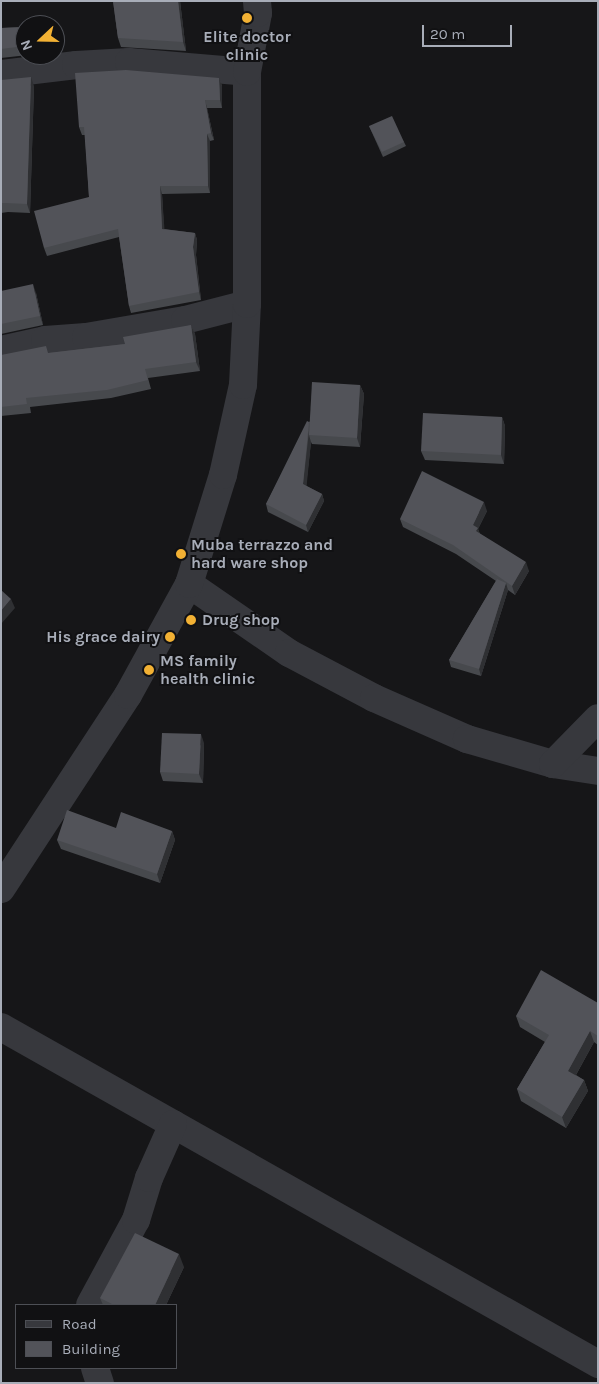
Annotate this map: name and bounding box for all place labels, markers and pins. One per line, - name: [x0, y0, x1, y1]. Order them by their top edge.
- marker: Elite doctor clinic: [240, 11, 254, 25]
- place label: Elite doctor clinic: [203, 27, 291, 65]
- place label: Muba terrazzo and hard ware shop: [191, 535, 333, 573]
- marker: Muba terrazzo and hard ware shop: [175, 548, 187, 560]
- place label: Drug shop: [202, 610, 280, 630]
- marker: Drug shop: [184, 613, 198, 627]
- place label: His grace dairy: [46, 627, 160, 647]
- marker: His grace dairy: [164, 631, 176, 643]
- place label: MS family health clinic: [160, 651, 255, 689]
- marker: MS family health clinic: [142, 663, 156, 677]

